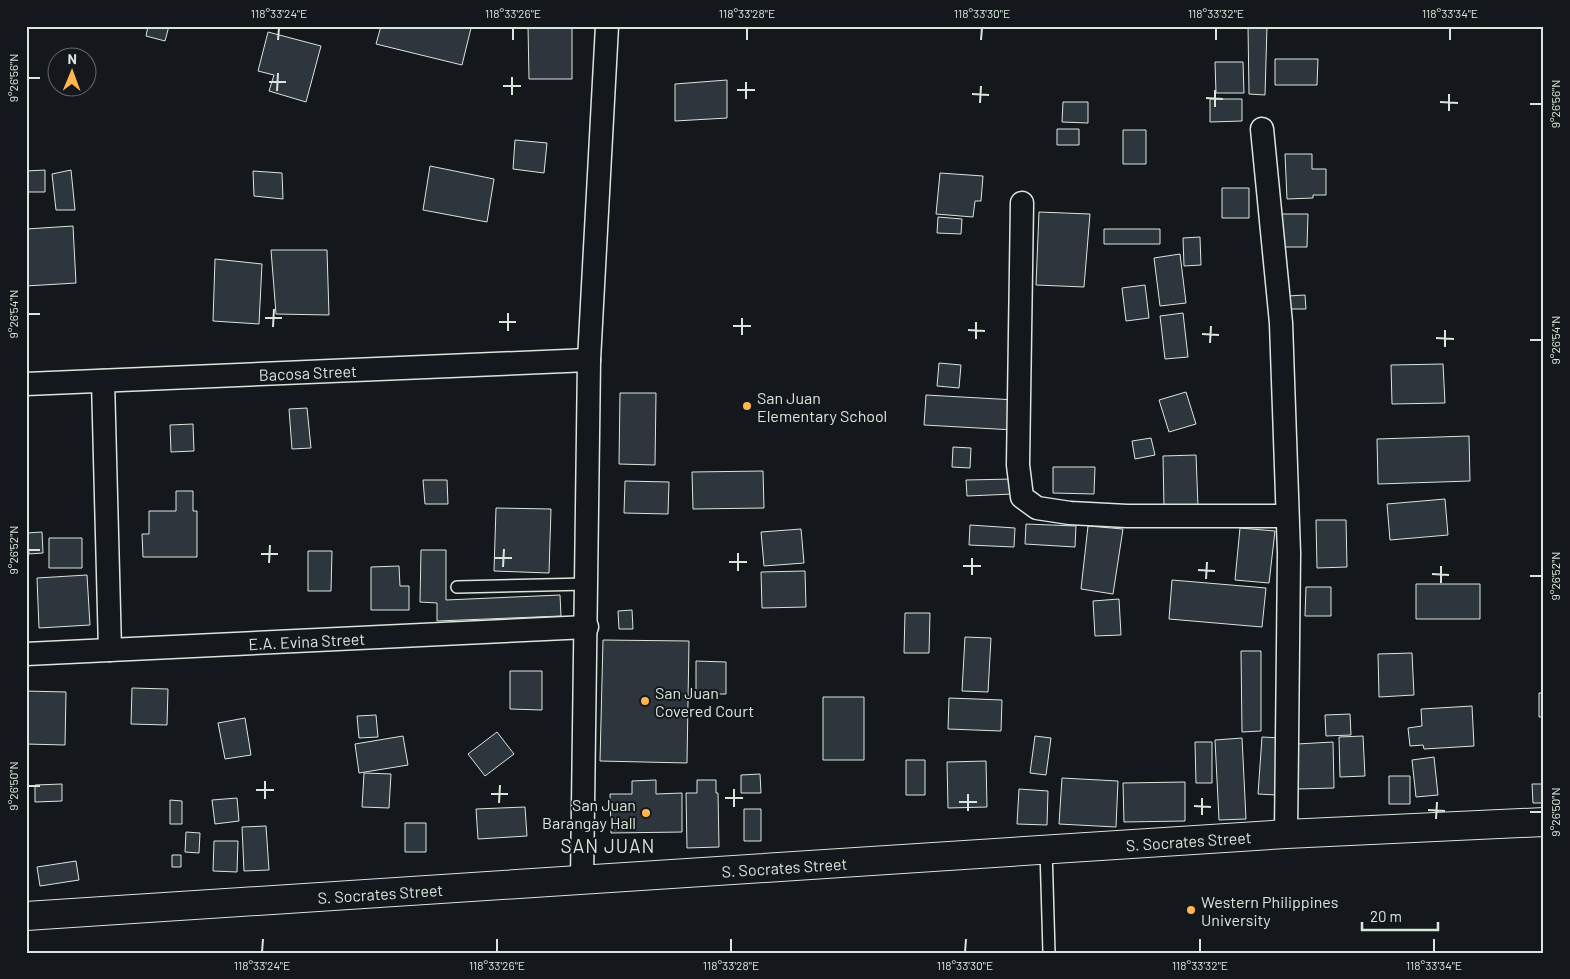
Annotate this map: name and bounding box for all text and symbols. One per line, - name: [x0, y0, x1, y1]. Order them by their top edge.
- text: 118°33'24"E: [251, 6, 307, 20]
- text: 118°33'26"E: [485, 6, 541, 20]
- text: 118°33'28"E: [719, 6, 775, 20]
- text: 118°33'30"E: [954, 6, 1010, 20]
- text: 118°33'32"E: [1188, 6, 1244, 20]
- text: 118°33'34"E: [1422, 6, 1478, 20]
- north arrow: [48, 48, 98, 98]
- text: N: [67, 50, 77, 67]
- text: 9°26'56"N: [6, 54, 20, 102]
- text: 9°26'56"N: [1548, 80, 1562, 128]
- text: 9°26'54"N: [6, 290, 20, 338]
- text: 9°26'54"N: [1548, 316, 1562, 364]
- street label: Bacosa Street: [258, 360, 357, 384]
- place label: San Juan Elementary School: [757, 388, 887, 425]
- marker: San Juan Elementary School: [741, 400, 753, 412]
- text: 9°26'52"N: [6, 526, 20, 574]
- text: 9°26'52"N: [1548, 552, 1562, 600]
- street label: E.A. Evina Street: [248, 628, 365, 653]
- place label: San Juan Covered Court: [655, 683, 754, 720]
- marker: San Juan Covered Court: [639, 695, 651, 707]
- text: 9°26'50"N: [6, 761, 20, 811]
- text: 9°26'50"N: [1548, 787, 1562, 837]
- place label: San Juan Barangay Hall: [542, 795, 636, 832]
- marker: San Juan Barangay Hall: [640, 807, 652, 819]
- street label: S. Socrates Street: [1125, 827, 1252, 854]
- district label: SAN JUAN: [561, 834, 655, 857]
- street label: S. Socrates Street: [721, 853, 848, 880]
- street label: S. Socrates Street: [317, 879, 444, 907]
- place label: Western Philippines University: [1201, 892, 1338, 929]
- scale bar: [1362, 899, 1439, 931]
- marker: Western Philippines University: [1185, 904, 1197, 916]
- text: 20 m: [1370, 907, 1402, 925]
- text: 118°33'24"E: [234, 958, 290, 972]
- text: 118°33'26"E: [469, 958, 525, 972]
- text: 118°33'28"E: [703, 958, 759, 972]
- text: 118°33'30"E: [937, 958, 993, 972]
- text: 118°33'32"E: [1172, 958, 1228, 972]
- text: 118°33'34"E: [1406, 958, 1462, 972]

